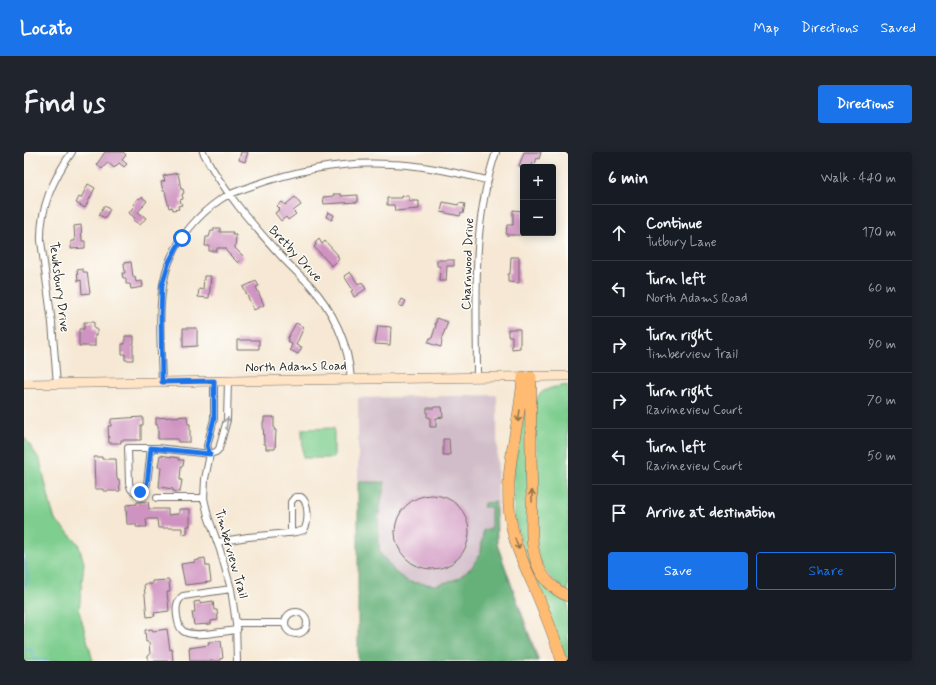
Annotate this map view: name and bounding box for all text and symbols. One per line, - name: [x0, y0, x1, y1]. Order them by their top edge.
- text: Locato: [20, 16, 72, 41]
- text: Map: [753, 19, 779, 37]
- text: Directions: [801, 19, 859, 37]
- text: Saved: [881, 19, 916, 37]
- button: Directions: [818, 85, 912, 123]
- text: Find us: [24, 86, 105, 123]
- map controls: [520, 164, 556, 236]
- button: +: [520, 164, 556, 200]
- text: 6 min: [608, 167, 648, 189]
- text: Walk · 440 m: [821, 170, 896, 187]
- button: −: [520, 200, 556, 236]
- text: Continue: [646, 214, 702, 234]
- street label: Charnwood Drive: [458, 217, 478, 310]
- street label: Bretby Drive: [265, 222, 326, 286]
- icon: ahead: [608, 222, 630, 244]
- text: 170 m: [862, 224, 896, 241]
- route start: [173, 229, 191, 247]
- text: Tutbury Lane: [646, 234, 717, 251]
- street label: Tewksbury Drive: [45, 241, 73, 333]
- text: Turn left: [646, 270, 706, 290]
- icon: left: [608, 278, 630, 300]
- text: 60 m: [868, 280, 896, 297]
- text: North Adams Road: [646, 290, 748, 307]
- text: Turn right: [646, 326, 713, 346]
- icon: right: [608, 334, 630, 356]
- text: 90 m: [868, 336, 896, 353]
- text: Timberview Trail: [646, 346, 738, 363]
- street label: North Adams Road: [245, 358, 347, 376]
- text: Turn right: [646, 382, 713, 402]
- icon: right: [608, 390, 630, 412]
- text: 70 m: [867, 392, 896, 409]
- text: Ravineview Court: [646, 402, 743, 419]
- one-way arrow: [515, 409, 523, 422]
- one-way arrow: [223, 417, 231, 430]
- text: Turn left: [646, 438, 706, 458]
- icon: left: [608, 446, 630, 468]
- text: 50 m: [867, 448, 896, 465]
- text: Ravineview Court: [646, 458, 743, 475]
- route end: [131, 483, 149, 501]
- one-way arrow: [528, 490, 536, 503]
- icon: arrive: [608, 502, 630, 524]
- text: Arrive at destination: [646, 503, 775, 523]
- street label: Timberview Trail: [210, 508, 252, 601]
- one-way arrow: [513, 538, 521, 550]
- button: Save: [608, 552, 748, 590]
- button: Share: [756, 552, 896, 590]

